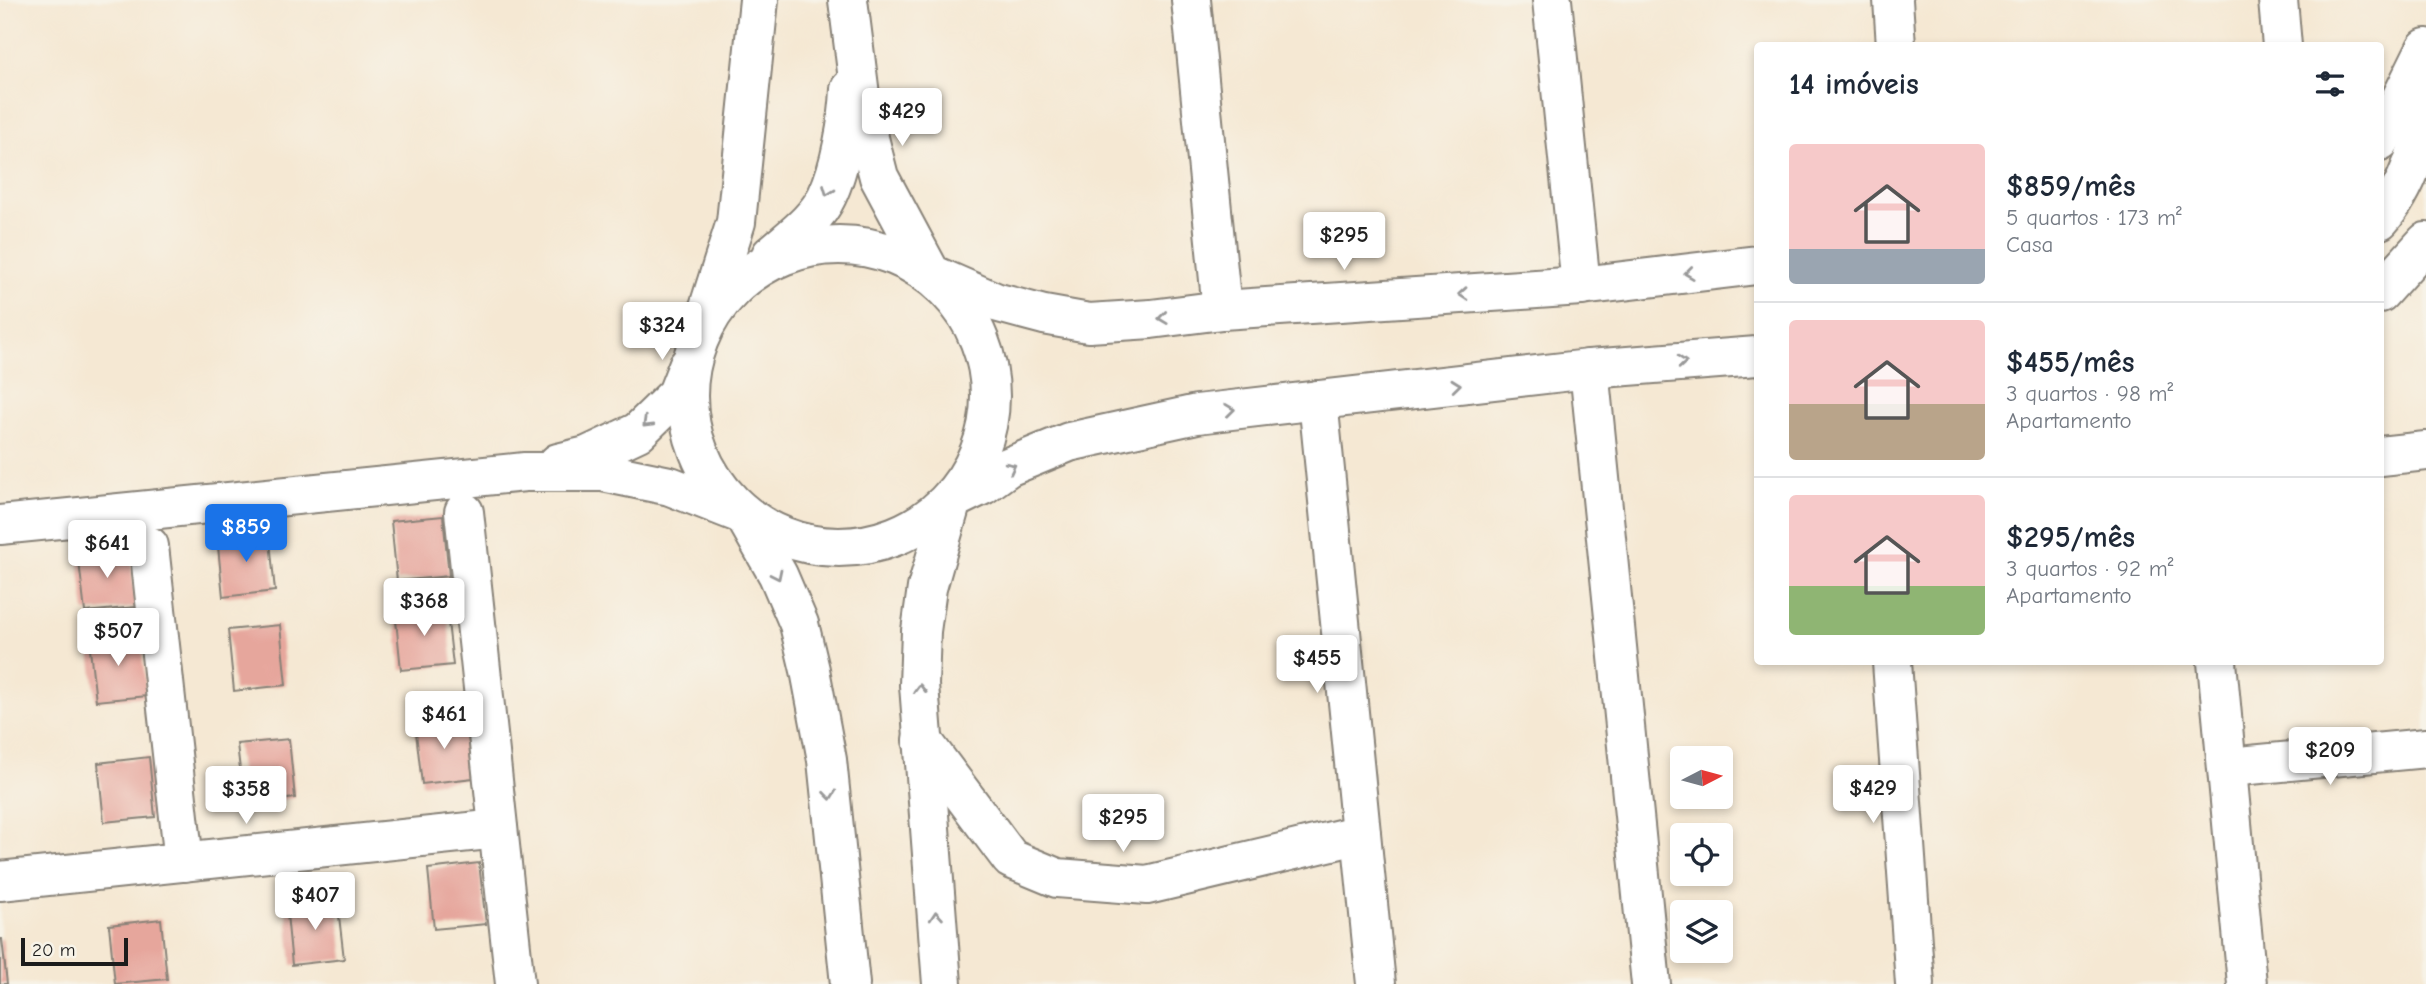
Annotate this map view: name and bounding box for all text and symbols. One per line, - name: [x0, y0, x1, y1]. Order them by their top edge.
- icon: filters: [2311, 65, 2349, 103]
- text: 14 imóveis: [1789, 67, 1919, 102]
- pin: $429: [861, 88, 943, 148]
- text: $429: [878, 97, 926, 124]
- text: $859/mês: [2006, 169, 2136, 204]
- icon: home: [1845, 172, 1929, 256]
- one-way arrow: [822, 184, 836, 196]
- text: 5 quartos · 173 m²: [2006, 204, 2182, 231]
- pin: $295: [1303, 212, 1385, 272]
- text: $295: [1319, 221, 1369, 248]
- text: Casa: [2006, 231, 2053, 258]
- one-way arrow: [1683, 266, 1695, 281]
- one-way arrow: [1457, 286, 1468, 301]
- pin: $324: [621, 302, 703, 362]
- one-way arrow: [1157, 310, 1169, 325]
- text: $324: [639, 311, 685, 338]
- text: $455/mês: [2006, 345, 2135, 380]
- icon: home: [1845, 348, 1929, 432]
- one-way arrow: [1677, 355, 1688, 370]
- one-way arrow: [1451, 378, 1462, 393]
- text: 3 quartos · 98 m²: [2006, 380, 2173, 407]
- one-way arrow: [1224, 403, 1236, 418]
- text: Apartamento: [2006, 407, 2132, 434]
- one-way arrow: [643, 414, 656, 427]
- one-way arrow: [1004, 462, 1016, 476]
- pin: $859: [205, 504, 287, 564]
- text: $859: [221, 513, 271, 540]
- pin: $641: [66, 520, 148, 580]
- text: $295/mês: [2006, 520, 2135, 555]
- icon: home: [1845, 523, 1929, 607]
- text: $641: [84, 529, 130, 556]
- text: 3 quartos · 92 m²: [2006, 555, 2174, 582]
- one-way arrow: [769, 568, 783, 580]
- pin: $368: [383, 578, 465, 638]
- text: Apartamento: [2006, 582, 2132, 609]
- text: $368: [400, 587, 449, 614]
- pin: $507: [77, 608, 159, 668]
- text: $507: [93, 617, 143, 644]
- pin: $455: [1276, 636, 1358, 695]
- text: $455: [1292, 644, 1342, 671]
- one-way arrow: [912, 683, 928, 694]
- pin: $461: [403, 692, 485, 751]
- text: $461: [421, 700, 467, 727]
- pin: $209: [2289, 728, 2371, 787]
- text: $209: [2305, 736, 2355, 763]
- north arrow: [1670, 746, 1732, 808]
- map controls: [1670, 746, 1733, 963]
- pin: $358: [205, 766, 287, 826]
- pin: $429: [1832, 766, 1914, 825]
- text: $429: [1849, 774, 1897, 801]
- text: $358: [221, 775, 271, 802]
- one-way arrow: [823, 789, 838, 801]
- pin: $295: [1082, 794, 1164, 854]
- text: $295: [1098, 803, 1148, 830]
- button: locate: [1670, 823, 1733, 886]
- pin: $407: [274, 872, 356, 932]
- text: $407: [291, 881, 339, 908]
- button: layers: [1670, 900, 1733, 963]
- one-way arrow: [929, 910, 944, 921]
- scale bar: [21, 935, 128, 967]
- text: 20 m: [32, 939, 76, 961]

